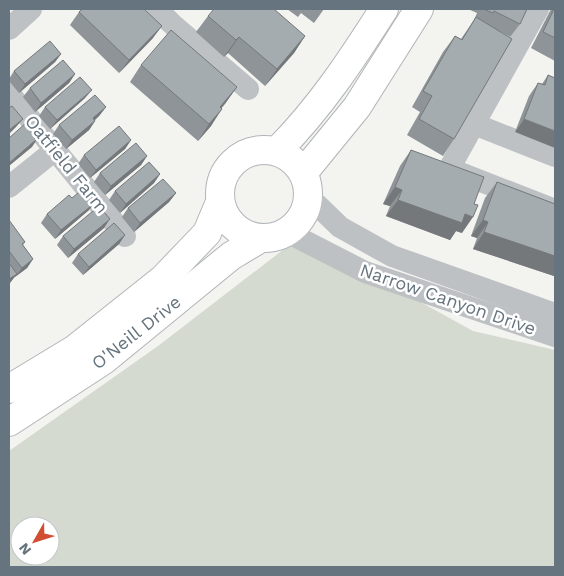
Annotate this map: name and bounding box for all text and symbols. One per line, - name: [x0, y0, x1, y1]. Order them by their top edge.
- street label: Oatfield Farm: [21, 111, 113, 217]
- street label: Narrow Canyon Drive: [357, 259, 539, 339]
- street label: O'Neill Drive: [87, 291, 185, 373]
- north arrow: [10, 516, 60, 566]
- text: N: [15, 540, 34, 558]

